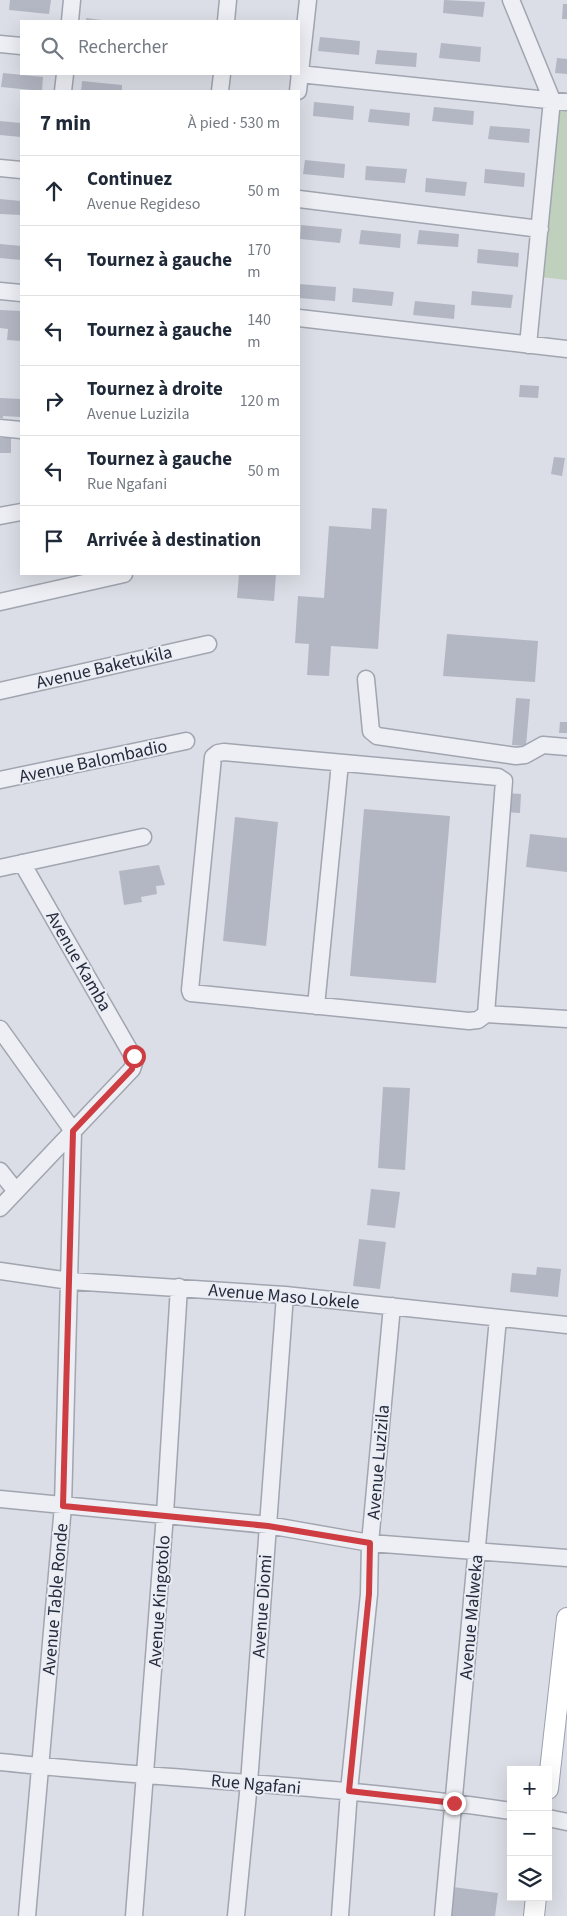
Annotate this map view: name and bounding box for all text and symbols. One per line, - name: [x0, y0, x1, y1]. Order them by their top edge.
- search box: [20, 20, 300, 75]
- icon: search: [38, 34, 66, 62]
- text: Rechercher: [78, 34, 168, 61]
- text: 7 min: [40, 108, 91, 138]
- text: À pied · 530 m: [188, 112, 280, 134]
- text: Continuez: [87, 166, 172, 193]
- icon: ahead: [40, 177, 68, 205]
- text: 50 m: [248, 180, 280, 202]
- text: Avenue Regideso: [87, 193, 200, 215]
- text: 170 m: [247, 239, 271, 283]
- icon: left: [40, 247, 68, 275]
- text: Tournez à gauche: [87, 247, 232, 274]
- text: 140 m: [247, 309, 271, 353]
- icon: left: [40, 317, 68, 345]
- text: Tournez à gauche: [87, 317, 232, 344]
- text: Tournez à droite: [87, 376, 223, 403]
- icon: right: [40, 387, 68, 415]
- text: 120 m: [240, 390, 280, 412]
- text: Avenue Luzizila: [87, 403, 189, 425]
- text: Tournez à gauche: [87, 446, 232, 473]
- icon: left: [40, 457, 68, 485]
- text: 50 m: [248, 460, 280, 482]
- text: Rue Ngafani: [87, 473, 167, 495]
- icon: arrive: [40, 527, 68, 555]
- text: Arrivée à destination: [87, 527, 261, 554]
- street label: Avenue Baketukila: [34, 640, 175, 695]
- street label: Avenue Balombadio: [17, 734, 170, 789]
- street label: Avenue Kamba: [40, 906, 117, 1016]
- route start: [123, 1045, 146, 1068]
- street label: Avenue Maso Lokele: [207, 1277, 361, 1316]
- street label: Avenue Luzizila: [361, 1404, 396, 1521]
- street label: Avenue Table Ronde: [36, 1522, 75, 1676]
- street label: Avenue Kingotolo: [142, 1534, 177, 1668]
- street label: Avenue Diomi: [246, 1553, 279, 1659]
- street label: Avenue Malweka: [454, 1553, 489, 1681]
- map controls: [507, 1766, 552, 1901]
- button: +: [507, 1766, 552, 1811]
- street label: Rue Ngafani: [210, 1768, 302, 1801]
- route end: [443, 1792, 466, 1815]
- button: −: [507, 1811, 552, 1856]
- button: layers: [507, 1856, 552, 1901]

